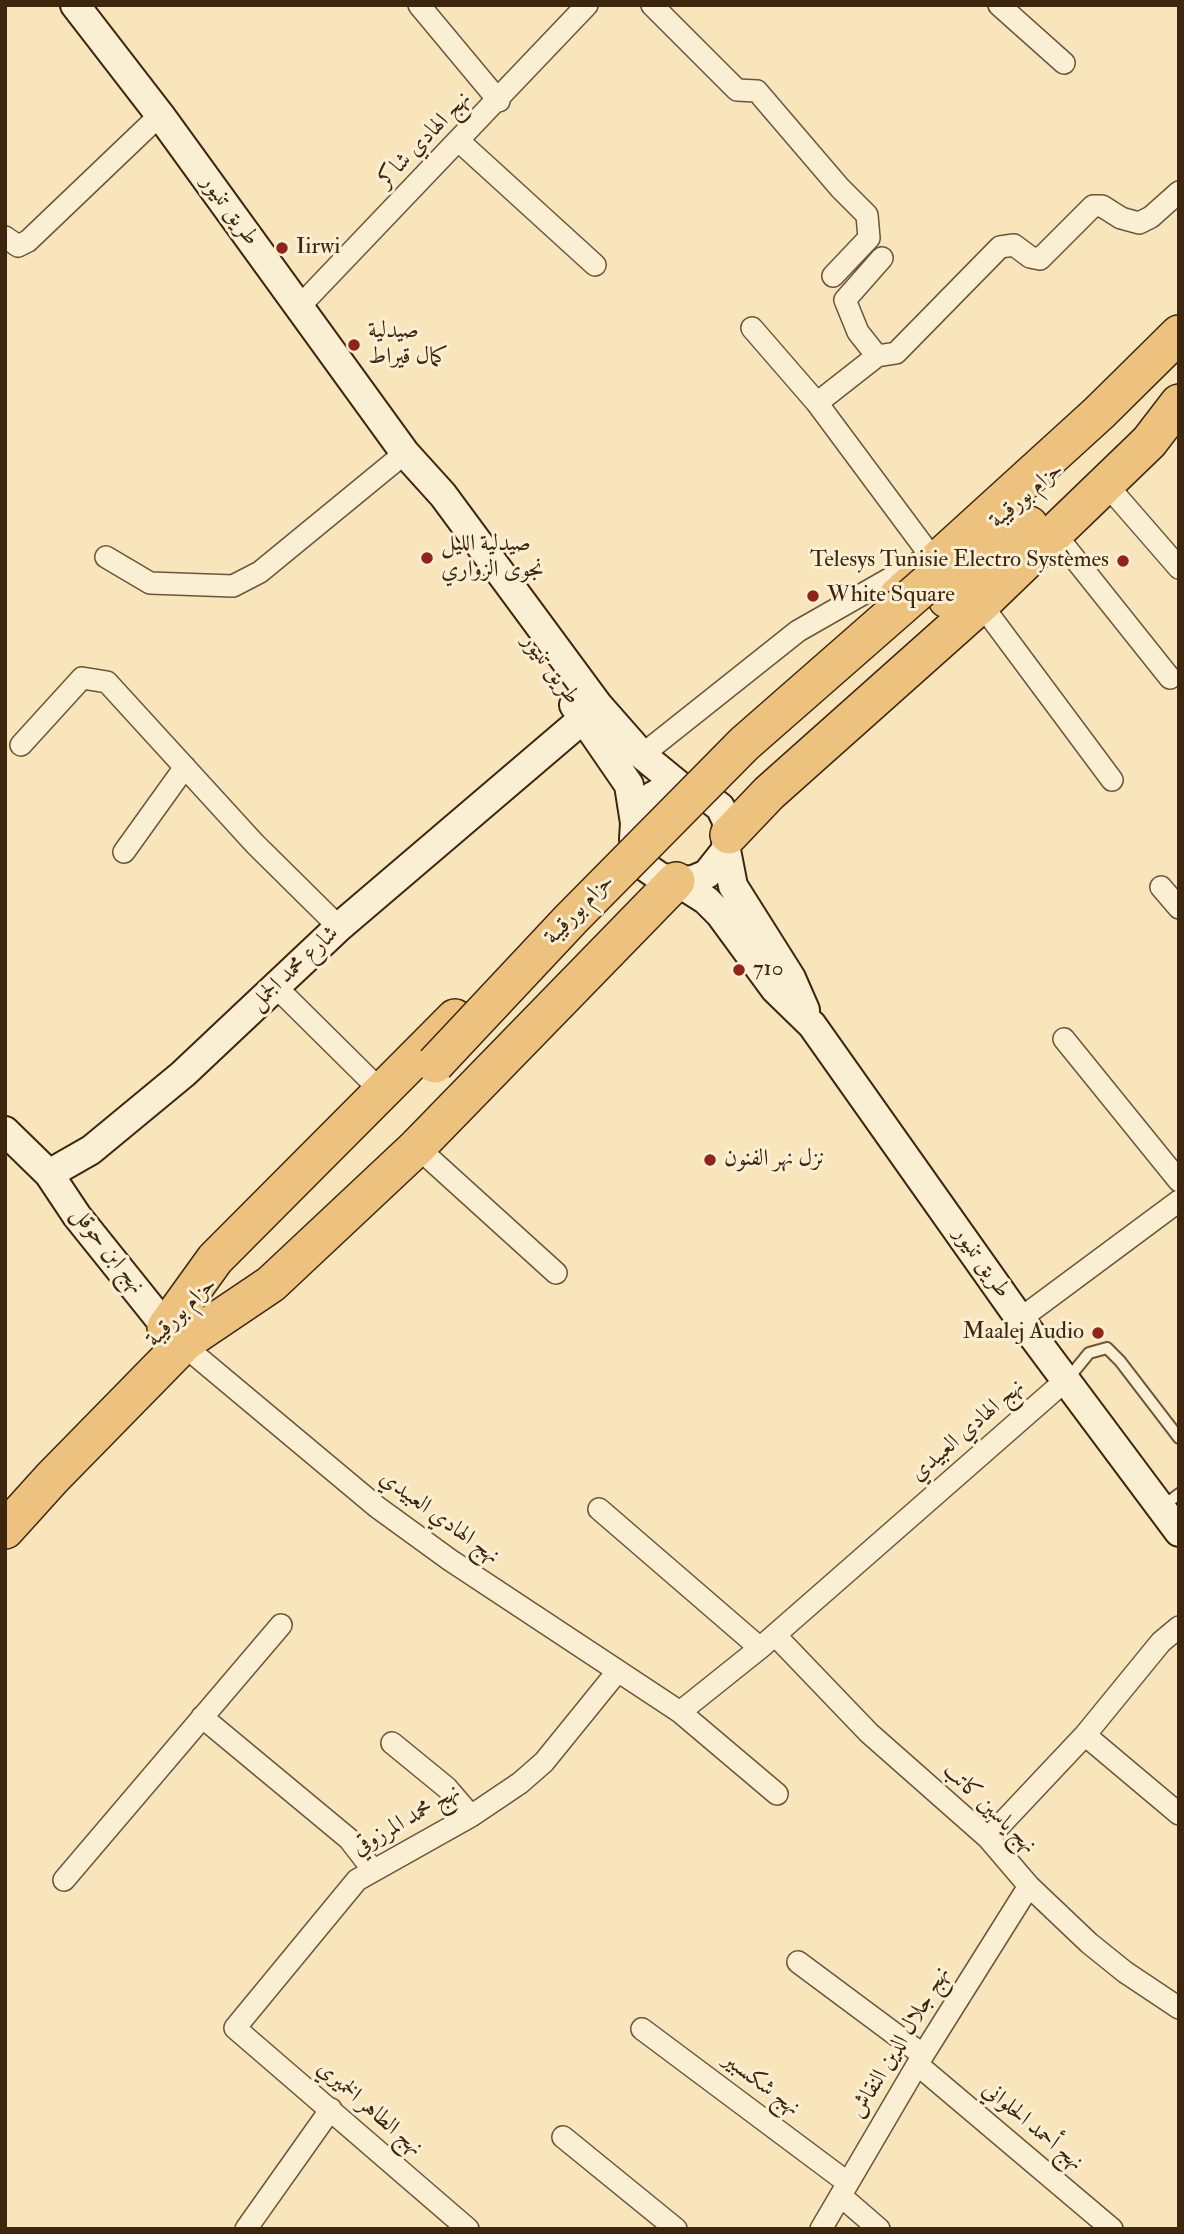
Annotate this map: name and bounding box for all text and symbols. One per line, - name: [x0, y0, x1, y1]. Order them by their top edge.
- street label: نهج الهادي شاكر: [372, 86, 478, 194]
- street label: طريق تنيور: [194, 170, 264, 252]
- place label: Iirwi: [296, 234, 340, 262]
- marker: Iirwi: [274, 240, 290, 256]
- place label: صيدلية كمال قيراط: [368, 318, 448, 372]
- marker: صيدلية كمال قيراط: [346, 337, 362, 353]
- street label: حزام بورقيبة: [985, 457, 1069, 535]
- place label: صيدلية الليل نجوى الزواري: [441, 531, 544, 585]
- place label: Telesys Tunisie Electro Systèmes: [810, 547, 1109, 575]
- marker: صيدلية الليل نجوى الزواري: [419, 550, 435, 566]
- marker: Telesys Tunisie Electro Systèmes: [1115, 553, 1131, 569]
- place label: White Square: [827, 582, 955, 610]
- marker: White Square: [805, 588, 821, 604]
- street label: طريق تنيور: [515, 629, 585, 711]
- street label: حزام بورقيبة: [539, 869, 621, 951]
- street label: شارع محمد الجمل: [245, 921, 345, 1017]
- place label: 710: [753, 956, 783, 984]
- marker: 710: [731, 962, 747, 978]
- place label: نزل نهر الفنون: [724, 1146, 825, 1174]
- marker: نزل نهر الفنون: [702, 1152, 718, 1168]
- street label: نهج ابن حوقل: [64, 1202, 150, 1300]
- street label: طريق تنيور: [946, 1222, 1016, 1304]
- street label: حزام بورقيبة: [141, 1272, 223, 1354]
- place label: Maalej Audio: [963, 1319, 1084, 1347]
- marker: Maalej Audio: [1090, 1325, 1106, 1341]
- street label: نهج الهادي العبيدي: [905, 1374, 1031, 1488]
- street label: نهج الهادي العبيدي: [373, 1465, 505, 1571]
- street label: نهج ياسين كاتب: [936, 1758, 1042, 1860]
- street label: نهج محمد المرزوقي: [348, 1779, 466, 1863]
- street label: نهج جلال الدين النقاش: [845, 1962, 957, 2124]
- street label: نهج شكسبير: [717, 2047, 805, 2123]
- street label: نهج الطاهر الخميري: [310, 2055, 428, 2163]
- street label: نهج أحمد الحلواني: [976, 2077, 1088, 2177]

